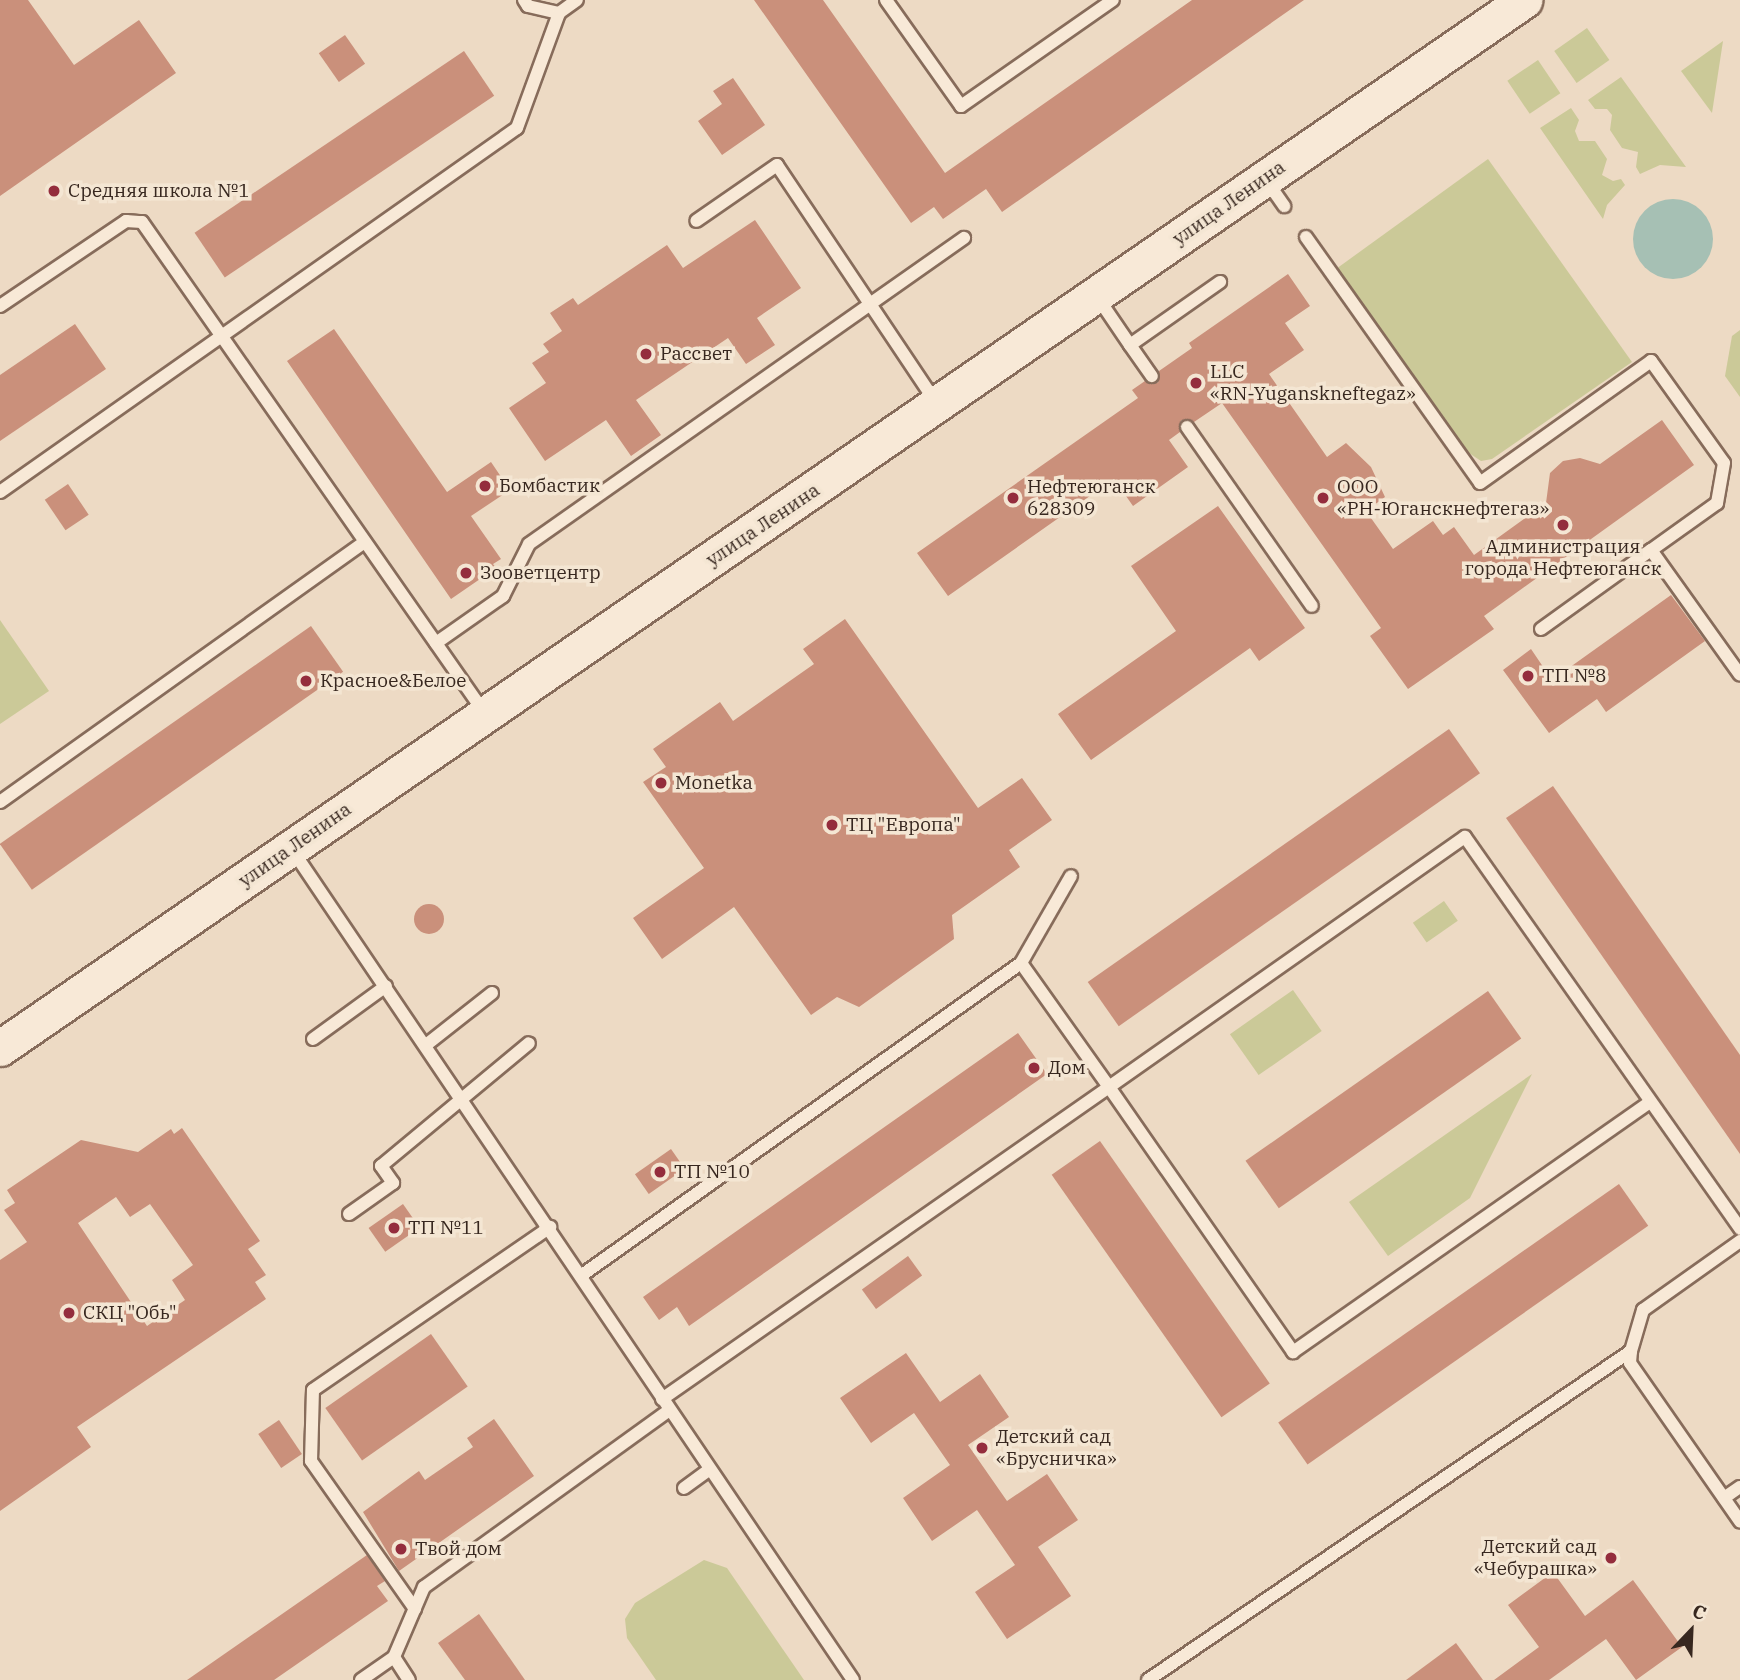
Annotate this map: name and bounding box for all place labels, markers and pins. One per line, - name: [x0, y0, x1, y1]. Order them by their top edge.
- place label: Средняя школа №1: [68, 180, 250, 202]
- marker: Средняя школа №1: [46, 183, 62, 199]
- place label: Рассвет: [660, 343, 732, 365]
- marker: Рассвет: [638, 346, 654, 362]
- place label: LLC «RN-Yuganskneftegaz»: [1210, 361, 1416, 405]
- marker: LLC «RN-Yuganskneftegaz»: [1188, 375, 1204, 391]
- place label: Бомбастик: [499, 475, 600, 497]
- place label: Нефтеюганск 628309: [1027, 476, 1155, 520]
- place label: ООО «РН-Юганскнефтегаз»: [1337, 476, 1549, 520]
- marker: Бомбастик: [477, 478, 493, 494]
- marker: Нефтеюганск 628309: [1005, 490, 1021, 506]
- marker: ООО «РН-Юганскнефтегаз»: [1315, 490, 1331, 506]
- marker: Администрация города Нефтеюганск: [1555, 517, 1571, 533]
- place label: Администрация города Нефтеюганск: [1465, 536, 1661, 580]
- place label: Зооветцентр: [480, 562, 601, 584]
- marker: Зооветцентр: [458, 565, 474, 581]
- place label: ТП №8: [1542, 665, 1606, 687]
- marker: ТП №8: [1520, 668, 1536, 684]
- place label: Красное&Белое: [320, 670, 466, 692]
- marker: Красное&Белое: [298, 673, 314, 689]
- place label: Monetka: [675, 772, 753, 794]
- marker: Monetka: [653, 775, 669, 791]
- place label: ТЦ "Европа": [846, 814, 961, 836]
- marker: ТЦ "Европа": [824, 817, 840, 833]
- place label: Дом: [1048, 1057, 1086, 1079]
- marker: Дом: [1026, 1060, 1042, 1076]
- place label: ТП №10: [674, 1161, 750, 1183]
- marker: ТП №10: [652, 1164, 668, 1180]
- place label: ТП №11: [408, 1217, 484, 1239]
- marker: ТП №11: [386, 1220, 402, 1236]
- place label: СКЦ "Обь": [83, 1302, 177, 1324]
- marker: СКЦ "Обь": [61, 1305, 77, 1321]
- place label: Детский сад «Брусничка»: [996, 1426, 1117, 1470]
- marker: Детский сад «Брусничка»: [974, 1440, 990, 1456]
- place label: Детский сад «Чебурашка»: [1474, 1536, 1597, 1580]
- place label: Твой дом: [415, 1538, 502, 1560]
- marker: Твой дом: [393, 1541, 409, 1557]
- marker: Детский сад «Чебурашка»: [1603, 1550, 1619, 1566]

